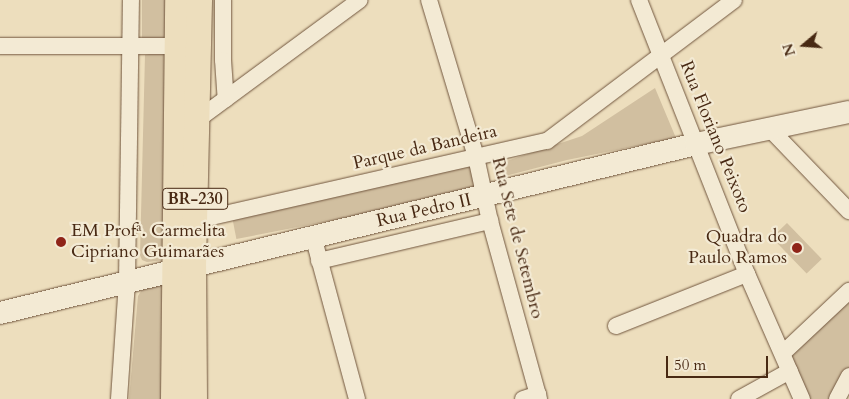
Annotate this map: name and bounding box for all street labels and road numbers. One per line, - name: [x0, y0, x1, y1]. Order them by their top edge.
- street label: Rua Floriano Peixoto: [675, 58, 755, 216]
- street label: Parque da Bandeira: [351, 121, 499, 175]
- street label: Rua Sete de Setembro: [486, 155, 548, 321]
- road number: BR-230: [161, 185, 229, 212]
- street label: Rua Pedro II: [374, 190, 474, 232]

